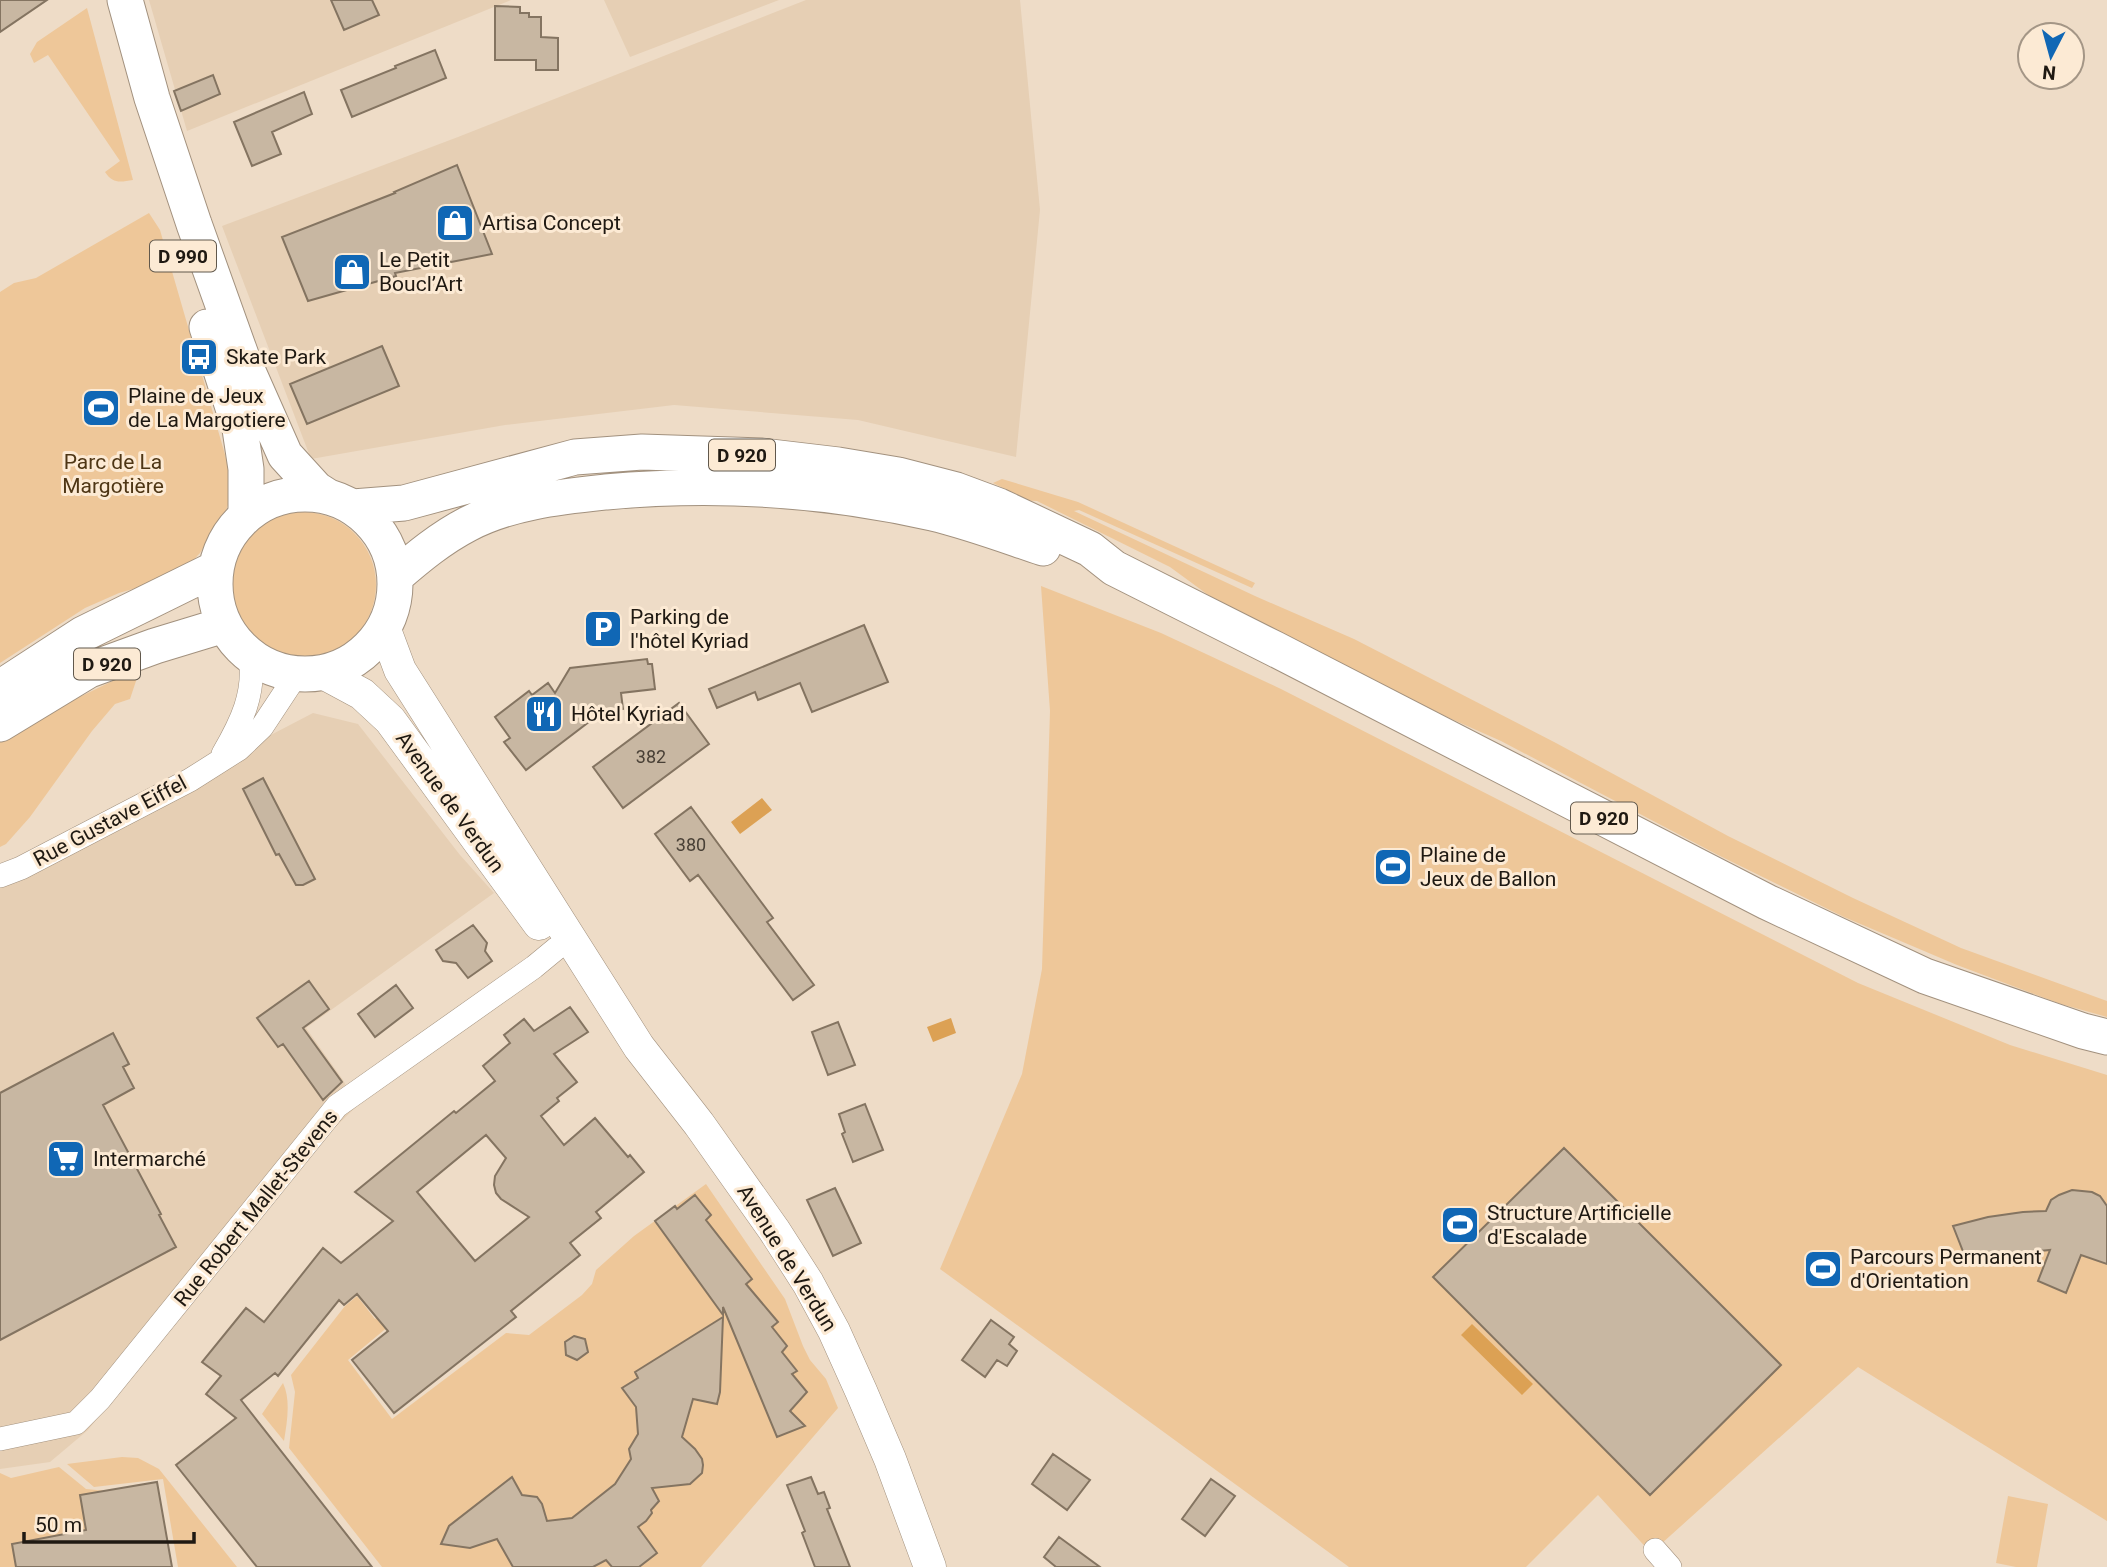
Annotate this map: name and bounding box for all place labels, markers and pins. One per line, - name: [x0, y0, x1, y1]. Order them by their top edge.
- shop icon: Artisa Concept: [434, 202, 476, 244]
- place label: Artisa Concept: [482, 211, 621, 235]
- place label: Le Petit Boucl’Art: [379, 248, 463, 296]
- shop icon: Le Petit Boucl’Art: [331, 251, 373, 293]
- bus stop icon: Skate Park: [178, 336, 220, 378]
- place label: Skate Park: [226, 345, 326, 369]
- place label: Plaine de Jeux de La Margotiere: [128, 384, 286, 432]
- sports icon: Plaine de Jeux de La Margotiere: [80, 387, 122, 429]
- place label: Parking de l'hôtel Kyriad: [630, 605, 749, 653]
- parking icon: Parking de l'hôtel Kyriad: [582, 608, 624, 650]
- restaurant icon: Hôtel Kyriad: [523, 693, 565, 735]
- place label: Hôtel Kyriad: [571, 702, 684, 726]
- place label: Plaine de Jeux de Ballon: [1420, 843, 1556, 891]
- sports icon: Plaine de Jeux de Ballon: [1372, 846, 1414, 888]
- supermarket icon: Intermarché: [45, 1138, 87, 1180]
- place label: Intermarché: [93, 1147, 206, 1171]
- place label: Structure Artificielle d'Escalade: [1487, 1201, 1671, 1249]
- sports icon: Structure Artificielle d'Escalade: [1439, 1204, 1481, 1246]
- place label: Parcours Permanent d'Orientation: [1850, 1245, 2042, 1293]
- sports icon: Parcours Permanent d'Orientation: [1802, 1248, 1844, 1290]

